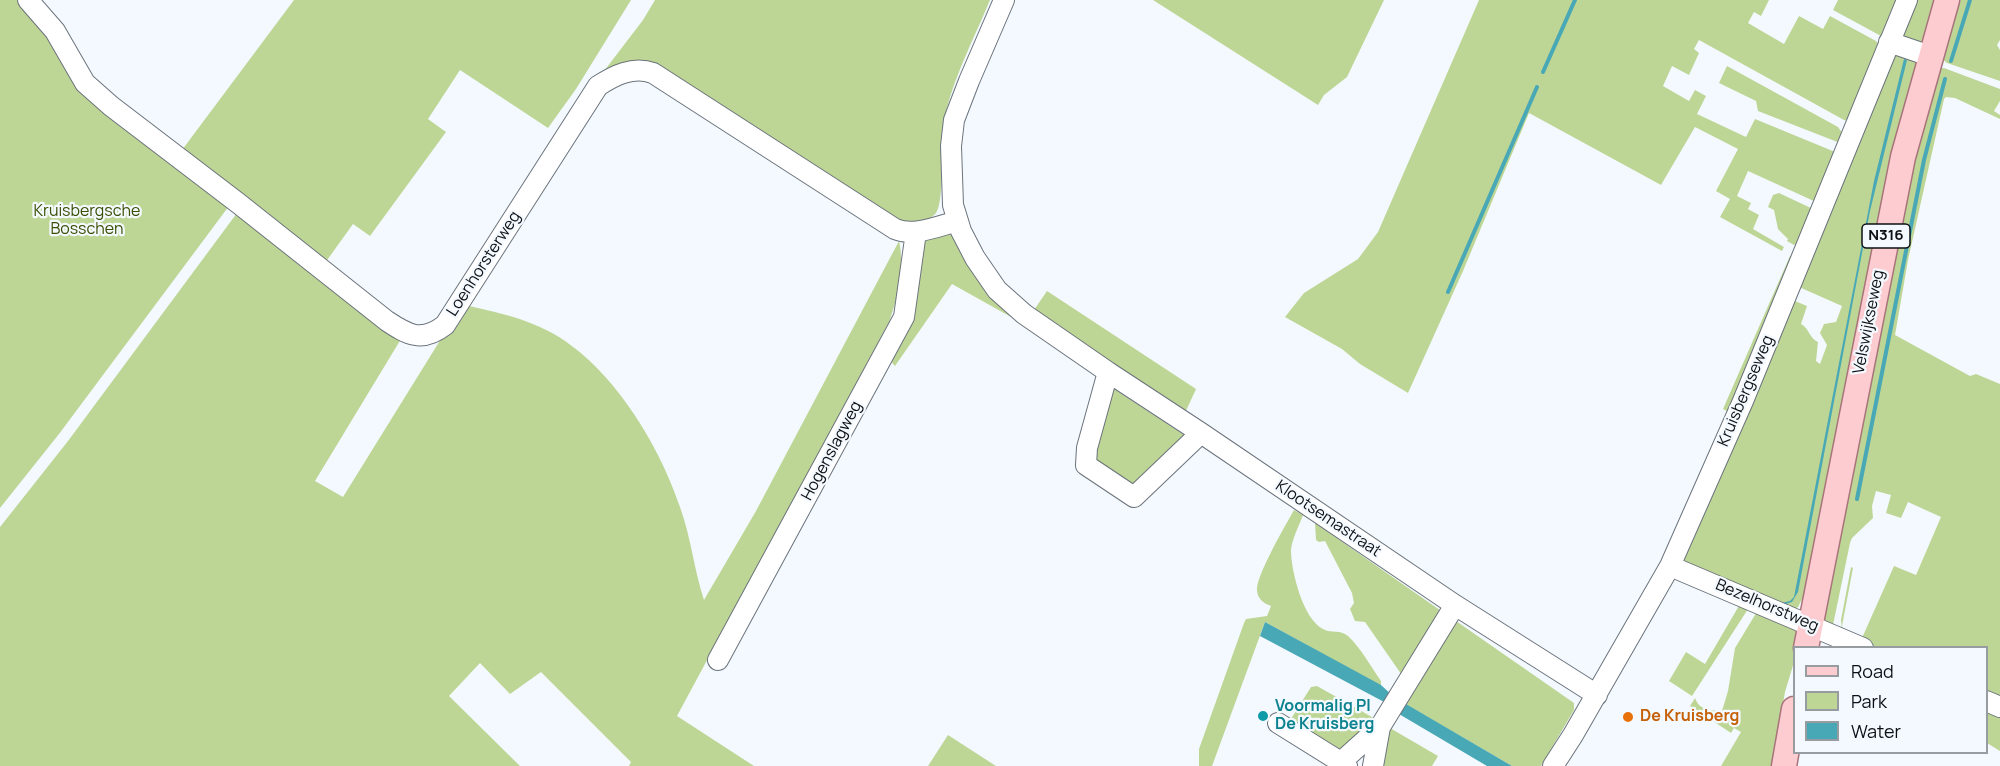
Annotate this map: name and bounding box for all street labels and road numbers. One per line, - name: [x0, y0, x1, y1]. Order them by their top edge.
- street label: Loenhorsterweg: [443, 208, 525, 320]
- road number: N316: [1862, 224, 1910, 248]
- street label: Velswijkseweg: [1849, 268, 1889, 376]
- street label: Kruisbergseweg: [1714, 333, 1778, 449]
- street label: Hogenslagweg: [798, 398, 866, 504]
- street label: Klootsemastraat: [1272, 477, 1384, 561]
- street label: Bezelhorstweg: [1713, 576, 1821, 636]

